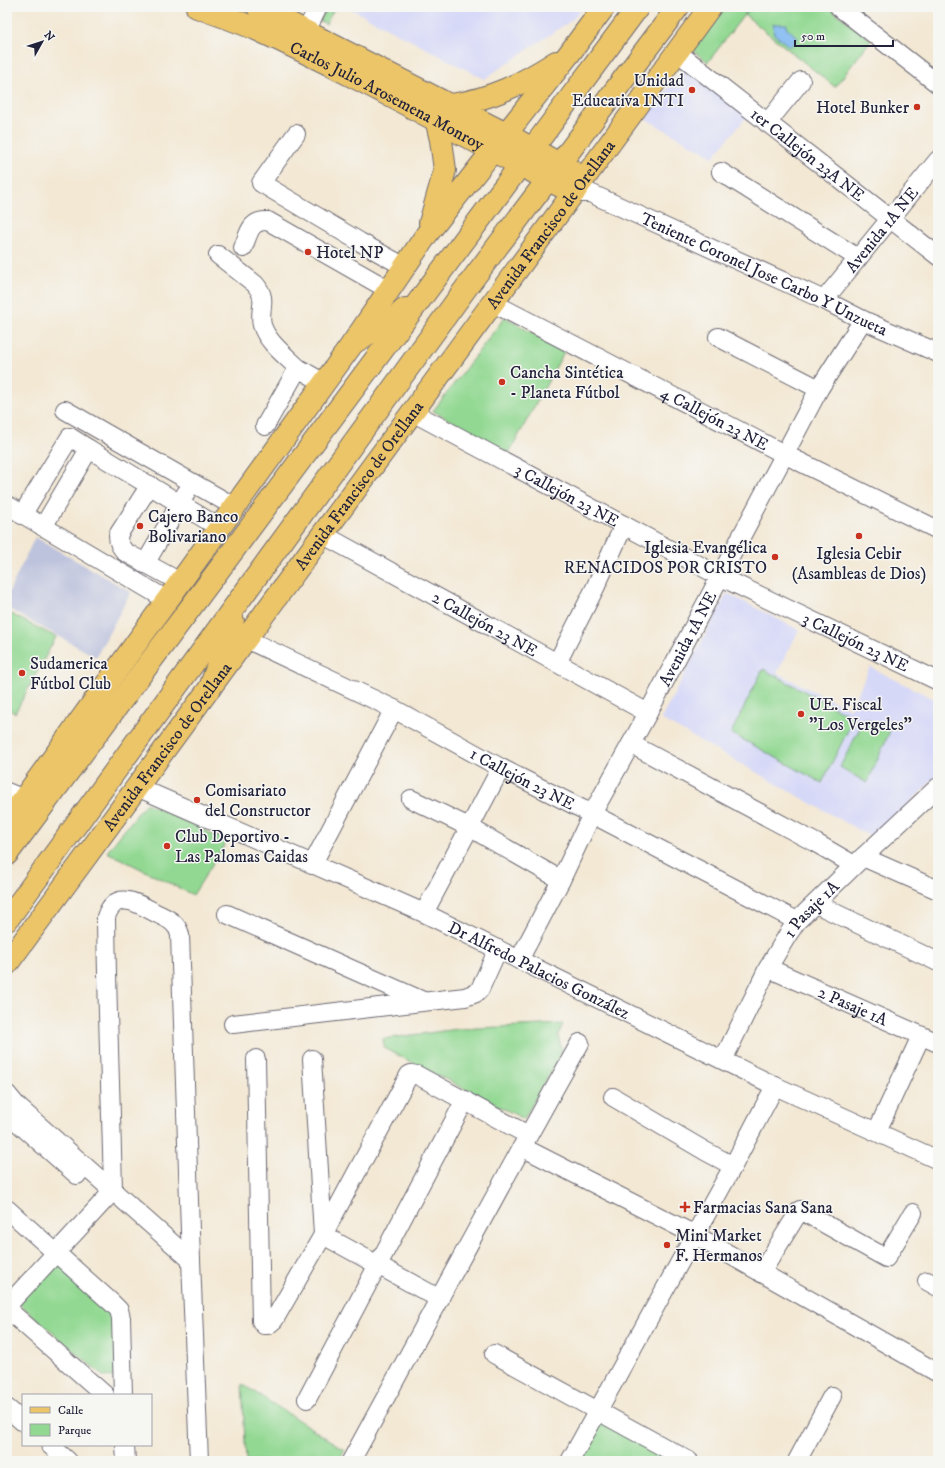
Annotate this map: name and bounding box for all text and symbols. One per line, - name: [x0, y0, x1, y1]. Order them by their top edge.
- north arrow: [22, 22, 62, 62]
- scale bar: [795, 22, 893, 48]
- text: N: [41, 28, 57, 44]
- text: 50 m: [801, 29, 825, 44]
- street label: Carlos Julio Arosemena Monroy: [286, 37, 489, 156]
- place label: Unidad Educativa INTI: [572, 70, 685, 112]
- marker: Unidad Educativa INTI: [687, 85, 697, 95]
- place label: Hotel Bunker: [816, 97, 910, 119]
- marker: Hotel Bunker: [912, 102, 922, 112]
- street label: 1er Callejón 23A NE: [746, 103, 869, 207]
- street label: Avenida Francisco de Orellana: [482, 135, 621, 314]
- street label: Avenida 1A NE: [841, 183, 924, 277]
- street label: Teniente Coronel Jose Carbo Y Unzueta: [637, 208, 891, 342]
- place label: Hotel NP: [316, 242, 383, 264]
- marker: Hotel NP: [303, 247, 313, 257]
- place label: Cancha Sintética - Planeta Fútbol: [510, 362, 624, 404]
- marker: Cancha Sintética - Planeta Fútbol: [497, 377, 507, 387]
- street label: 4 Callejón 23 NE: [657, 382, 772, 456]
- street label: Avenida Francisco de Orellana: [290, 396, 429, 575]
- street label: 3 Callejón 23 NE: [511, 459, 623, 533]
- place label: Cajero Banco Bolivariano: [148, 506, 238, 548]
- marker: Cajero Banco Bolivariano: [135, 521, 145, 531]
- marker: Iglesia Cebir (Asambleas de Dios): [854, 531, 864, 541]
- place label: Iglesia Evangélica RENACIDOS POR CRISTO: [564, 537, 768, 579]
- place label: Iglesia Cebir (Asambleas de Dios): [792, 543, 926, 585]
- marker: Iglesia Evangélica RENACIDOS POR CRISTO: [770, 552, 780, 562]
- street label: 2 Callejón 23 NE: [428, 587, 541, 662]
- street label: Avenida 1A NE: [654, 588, 722, 690]
- street label: 3 Callejón 23 NE: [799, 608, 912, 677]
- place label: Sudamerica Fútbol Club: [30, 653, 111, 695]
- street label: Avenida Francisco de Orellana: [98, 657, 238, 836]
- marker: Sudamerica Fútbol Club: [17, 668, 27, 678]
- place label: UE. Fiscal "Los Vergeles": [809, 694, 912, 736]
- marker: UE. Fiscal "Los Vergeles": [796, 709, 806, 719]
- street label: 1 Callejón 23 NE: [466, 743, 578, 816]
- place label: Comisariato del Constructor: [205, 780, 311, 822]
- marker: Comisariato del Constructor: [192, 795, 202, 805]
- place label: Club Deportivo - Las Palomas Caidas: [175, 826, 308, 868]
- marker: Club Deportivo - Las Palomas Caidas: [162, 841, 172, 851]
- street label: 1 Pasaje 1A: [779, 876, 844, 942]
- street label: Dr Alfredo Palacios González: [444, 917, 634, 1025]
- street label: 2 Pasaje 1A: [814, 981, 891, 1032]
- place label: Farmacias Sana Sana: [693, 1197, 834, 1219]
- marker: Farmacias Sana Sana: [680, 1202, 690, 1212]
- place label: Mini Market F. Hermanos: [675, 1225, 763, 1267]
- marker: Mini Market F. Hermanos: [662, 1240, 672, 1250]
- legend: [22, 1394, 152, 1446]
- text: Calle: [58, 1403, 83, 1418]
- text: Parque: [58, 1423, 91, 1438]

